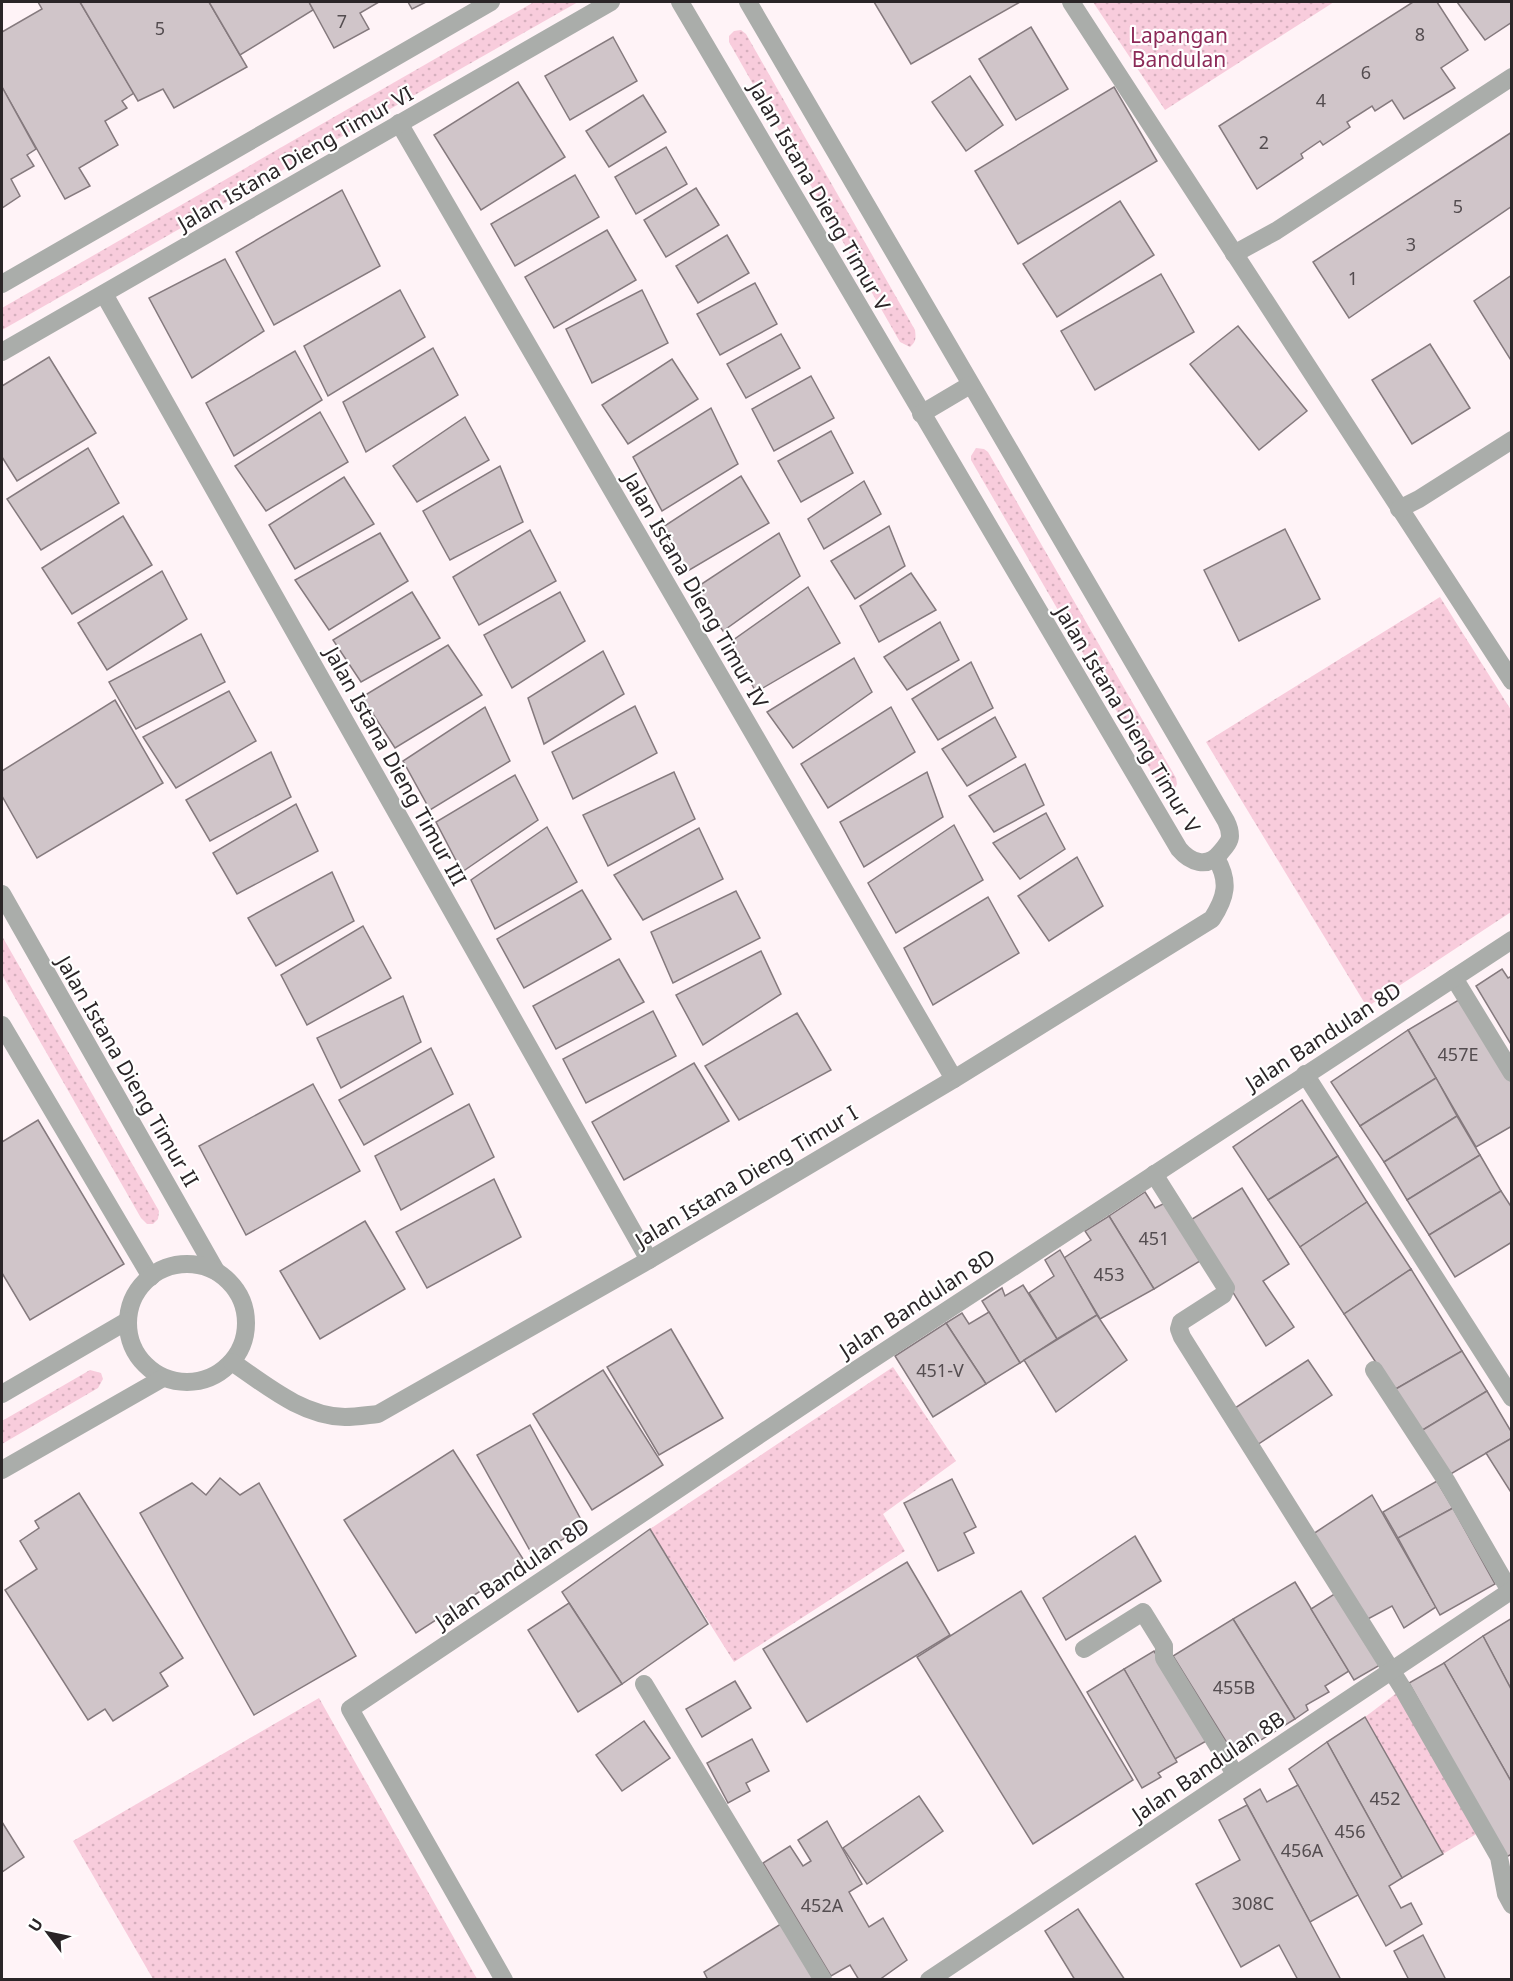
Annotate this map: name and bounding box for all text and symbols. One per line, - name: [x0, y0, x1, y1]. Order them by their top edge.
- house number: 7: [337, 9, 347, 33]
- house number: 5: [155, 16, 165, 40]
- park label: Lapangan Bandulan: [1130, 21, 1228, 73]
- house number: 8: [1415, 22, 1425, 46]
- house number: 6: [1361, 60, 1371, 84]
- street label: Jalan Istana Dieng Timur V: [742, 75, 897, 316]
- street label: Jalan Istana Dieng Timur VI: [170, 79, 418, 238]
- house number: 4: [1316, 88, 1326, 112]
- house number: 2: [1259, 130, 1269, 154]
- house number: 5: [1453, 194, 1463, 218]
- house number: 3: [1406, 232, 1416, 256]
- house number: 1: [1348, 266, 1358, 290]
- street label: Jalan Istana Dieng Timur IV: [616, 465, 775, 713]
- street label: Jalan Istana Dieng Timur V: [1048, 599, 1207, 838]
- street label: Jalan Istana Dieng Timur III: [318, 640, 473, 890]
- street label: Jalan Istana Dieng Timur II: [49, 949, 206, 1191]
- street label: Jalan Bandulan 8D: [1238, 975, 1406, 1098]
- house number: 457E: [1438, 1042, 1478, 1066]
- street label: Jalan Istana Dieng Timur I: [628, 1098, 862, 1255]
- house number: 451: [1139, 1226, 1169, 1250]
- street label: Jalan Bandulan 8D: [832, 1242, 1000, 1365]
- house number: 453: [1094, 1262, 1124, 1286]
- house number: 451-V: [916, 1358, 964, 1382]
- street label: Jalan Bandulan 8D: [428, 1511, 595, 1636]
- house number: 455B: [1213, 1675, 1255, 1699]
- street label: Jalan Bandulan 8B: [1124, 1704, 1290, 1829]
- house number: 452: [1370, 1786, 1400, 1810]
- house number: 456: [1335, 1819, 1365, 1843]
- house number: 456A: [1281, 1838, 1324, 1862]
- house number: 308C: [1232, 1891, 1274, 1915]
- house number: 452A: [801, 1893, 844, 1917]
- north arrow: [18, 1903, 78, 1963]
- text: U: [23, 1914, 48, 1936]

